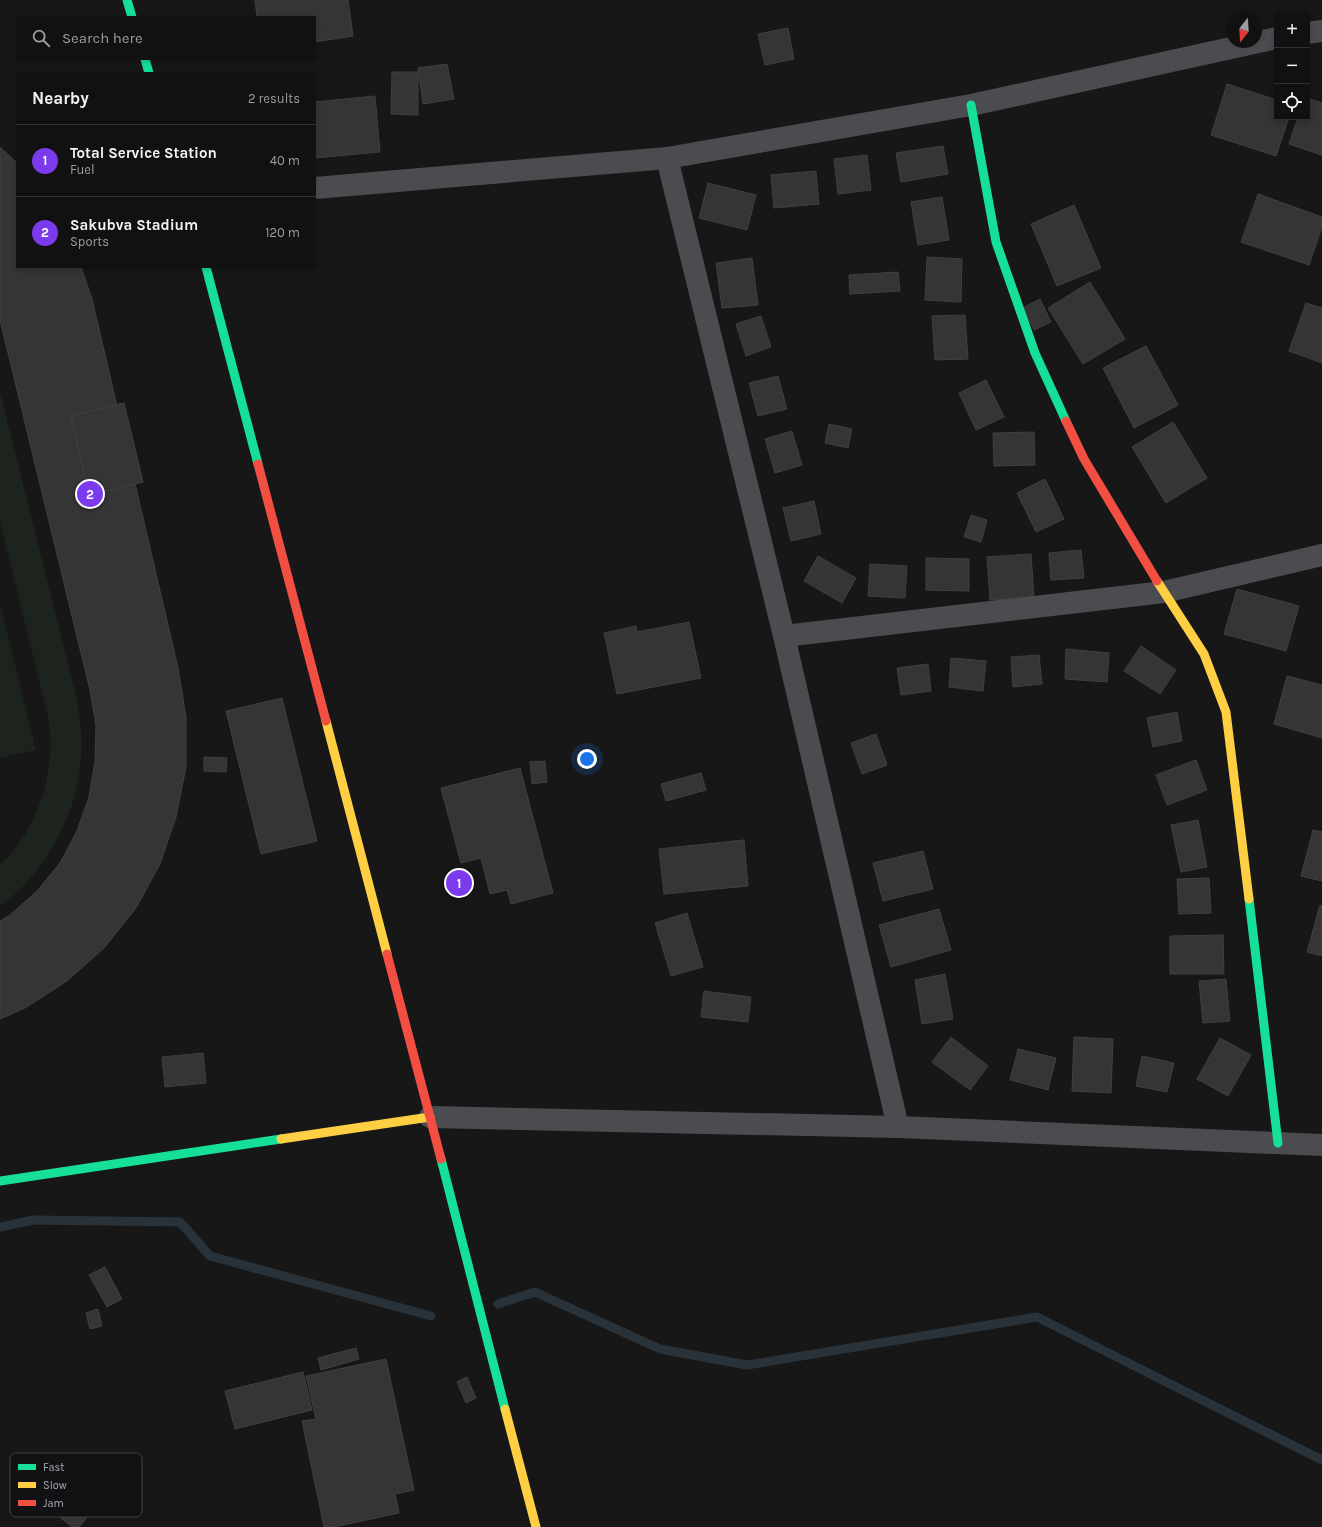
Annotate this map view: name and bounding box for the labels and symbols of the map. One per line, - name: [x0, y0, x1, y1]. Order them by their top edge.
- north arrow: [1226, 12, 1262, 48]
- pin: 2: [77, 479, 103, 509]
- your location: [577, 749, 597, 769]
- pin: 1: [446, 868, 472, 898]
- legend: [10, 1453, 142, 1517]
- text: Fast: [43, 1461, 64, 1474]
- text: Slow: [43, 1479, 67, 1492]
- text: Jam: [43, 1497, 64, 1510]

